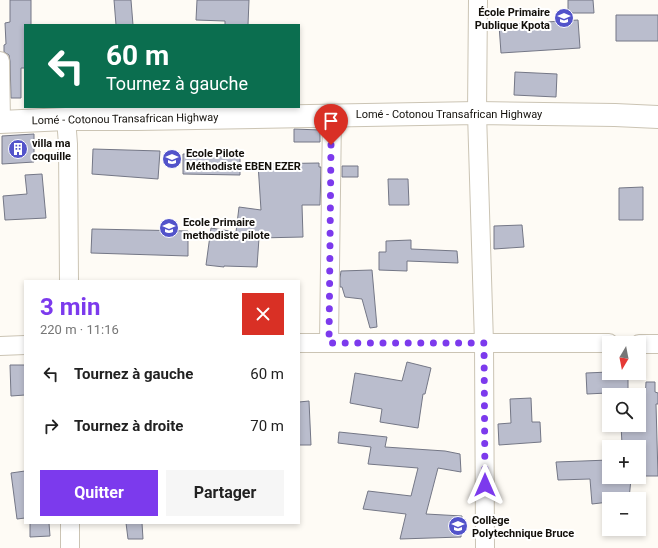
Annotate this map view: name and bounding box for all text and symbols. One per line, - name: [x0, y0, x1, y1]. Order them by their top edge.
- place label: École Primaire Publique Kpota: [475, 6, 550, 32]
- school or university icon: École Primaire Publique Kpota: [553, 7, 575, 29]
- text: 60 m: [106, 39, 169, 72]
- icon: left: [40, 40, 92, 92]
- text: Tournez à gauche: [106, 73, 248, 94]
- pin: [314, 104, 348, 145]
- street label: Lomé - Cotonou Transafrican Highway: [356, 108, 543, 121]
- icon: arrive: [320, 110, 342, 132]
- street label: Lomé - Cotonou Transafrican Highway: [32, 111, 219, 127]
- place label: villa ma coquille: [32, 137, 71, 163]
- building icon: villa ma coquille: [7, 138, 29, 160]
- place label: Ecole Pilote Méthodiste EBEN EZER: [186, 147, 301, 173]
- school or university icon: Ecole Pilote Méthodiste EBEN EZER: [161, 148, 183, 170]
- place label: Ecole Primaire methodiste pilote: [183, 216, 270, 242]
- school or university icon: Ecole Primaire methodiste pilote: [158, 217, 180, 239]
- text: 3 min: [40, 293, 100, 321]
- button: close: [242, 293, 284, 335]
- text: 220 m · 11:16: [40, 322, 119, 337]
- north arrow: [602, 336, 646, 380]
- map controls: [602, 336, 646, 536]
- icon: left: [40, 363, 62, 385]
- text: Tournez à gauche: [74, 365, 193, 383]
- text: 60 m: [250, 365, 284, 383]
- button: search: [602, 388, 646, 432]
- icon: right: [40, 415, 62, 437]
- text: Tournez à droite: [74, 417, 183, 435]
- text: 70 m: [250, 417, 284, 435]
- button: +: [602, 440, 646, 484]
- position arrow: [464, 464, 506, 506]
- button: Quitter: [40, 470, 158, 516]
- button: Partager: [166, 470, 284, 516]
- button: −: [602, 492, 646, 536]
- place label: Collège Polytechnique Bruce: [472, 514, 574, 540]
- school or university icon: Collège Polytechnique Bruce: [447, 515, 469, 537]

